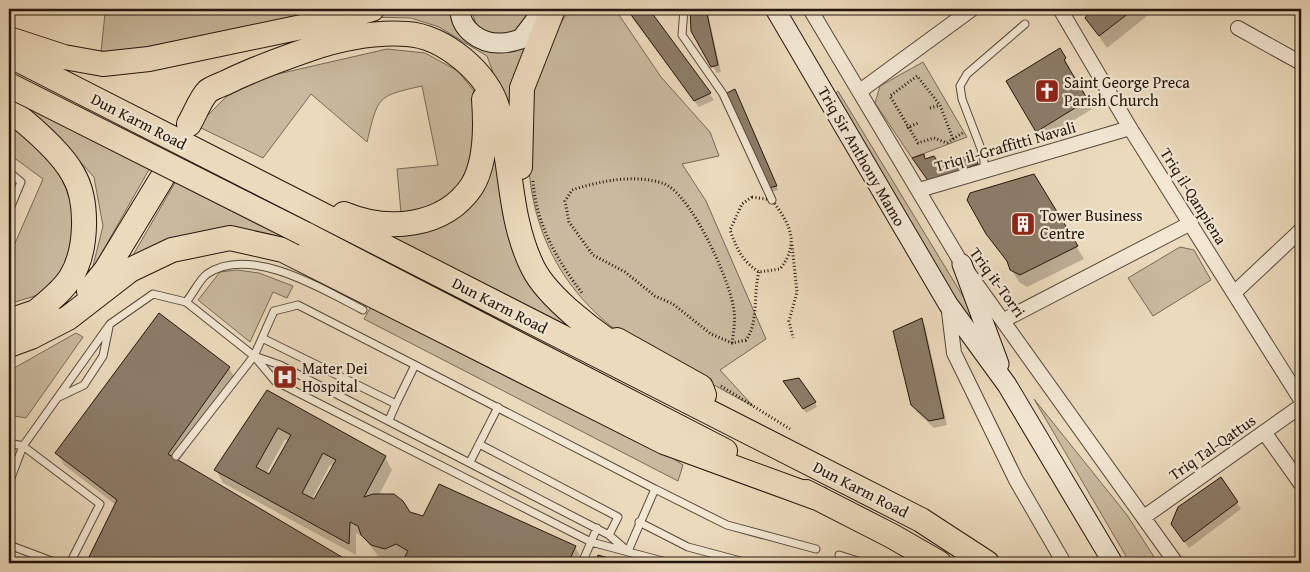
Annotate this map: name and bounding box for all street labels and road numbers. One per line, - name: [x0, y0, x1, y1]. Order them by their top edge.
- street label: Triq Sir Anthony Mamo: [812, 81, 912, 231]
- street label: Dun Karm Road: [87, 87, 191, 156]
- street label: Triq il-Graffitti Navali: [932, 114, 1079, 178]
- street label: Triq il-Qanpiena: [1155, 143, 1234, 249]
- street label: Triq it-Torri: [964, 242, 1032, 323]
- street label: Dun Karm Road: [448, 271, 552, 340]
- street label: Triq Tal-Qattus: [1164, 408, 1260, 486]
- street label: Dun Karm Road: [809, 455, 913, 524]

